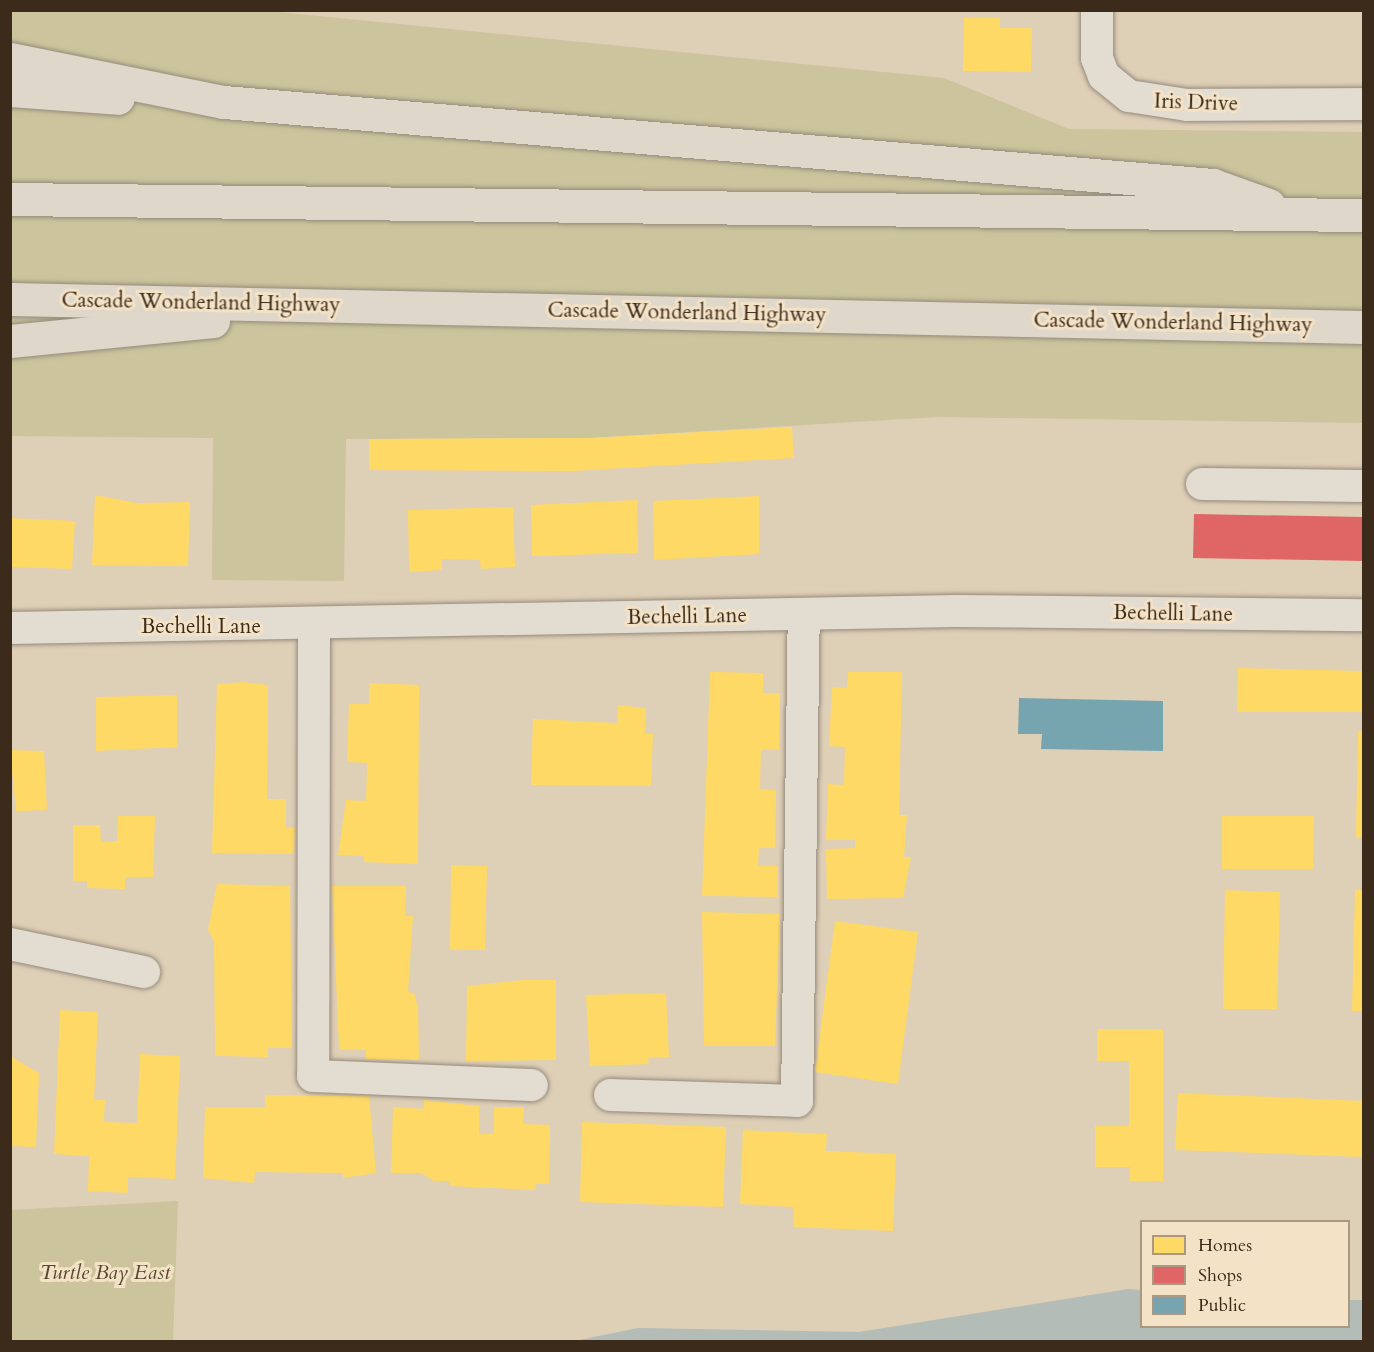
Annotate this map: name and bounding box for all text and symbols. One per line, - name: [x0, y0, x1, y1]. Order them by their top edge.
- street label: Iris Drive: [1153, 89, 1239, 117]
- street label: Cascade Wonderland Highway: [61, 288, 341, 318]
- street label: Cascade Wonderland Highway: [547, 298, 827, 328]
- street label: Cascade Wonderland Highway: [1033, 308, 1313, 338]
- street label: Bechelli Lane: [1113, 600, 1233, 628]
- street label: Bechelli Lane: [627, 603, 747, 631]
- street label: Bechelli Lane: [141, 614, 261, 640]
- legend: [1140, 1220, 1350, 1328]
- text: Homes: [1198, 1233, 1252, 1258]
- park label: Turtle Bay East: [40, 1260, 170, 1286]
- text: Shops: [1198, 1263, 1242, 1288]
- text: Public: [1198, 1293, 1246, 1318]

